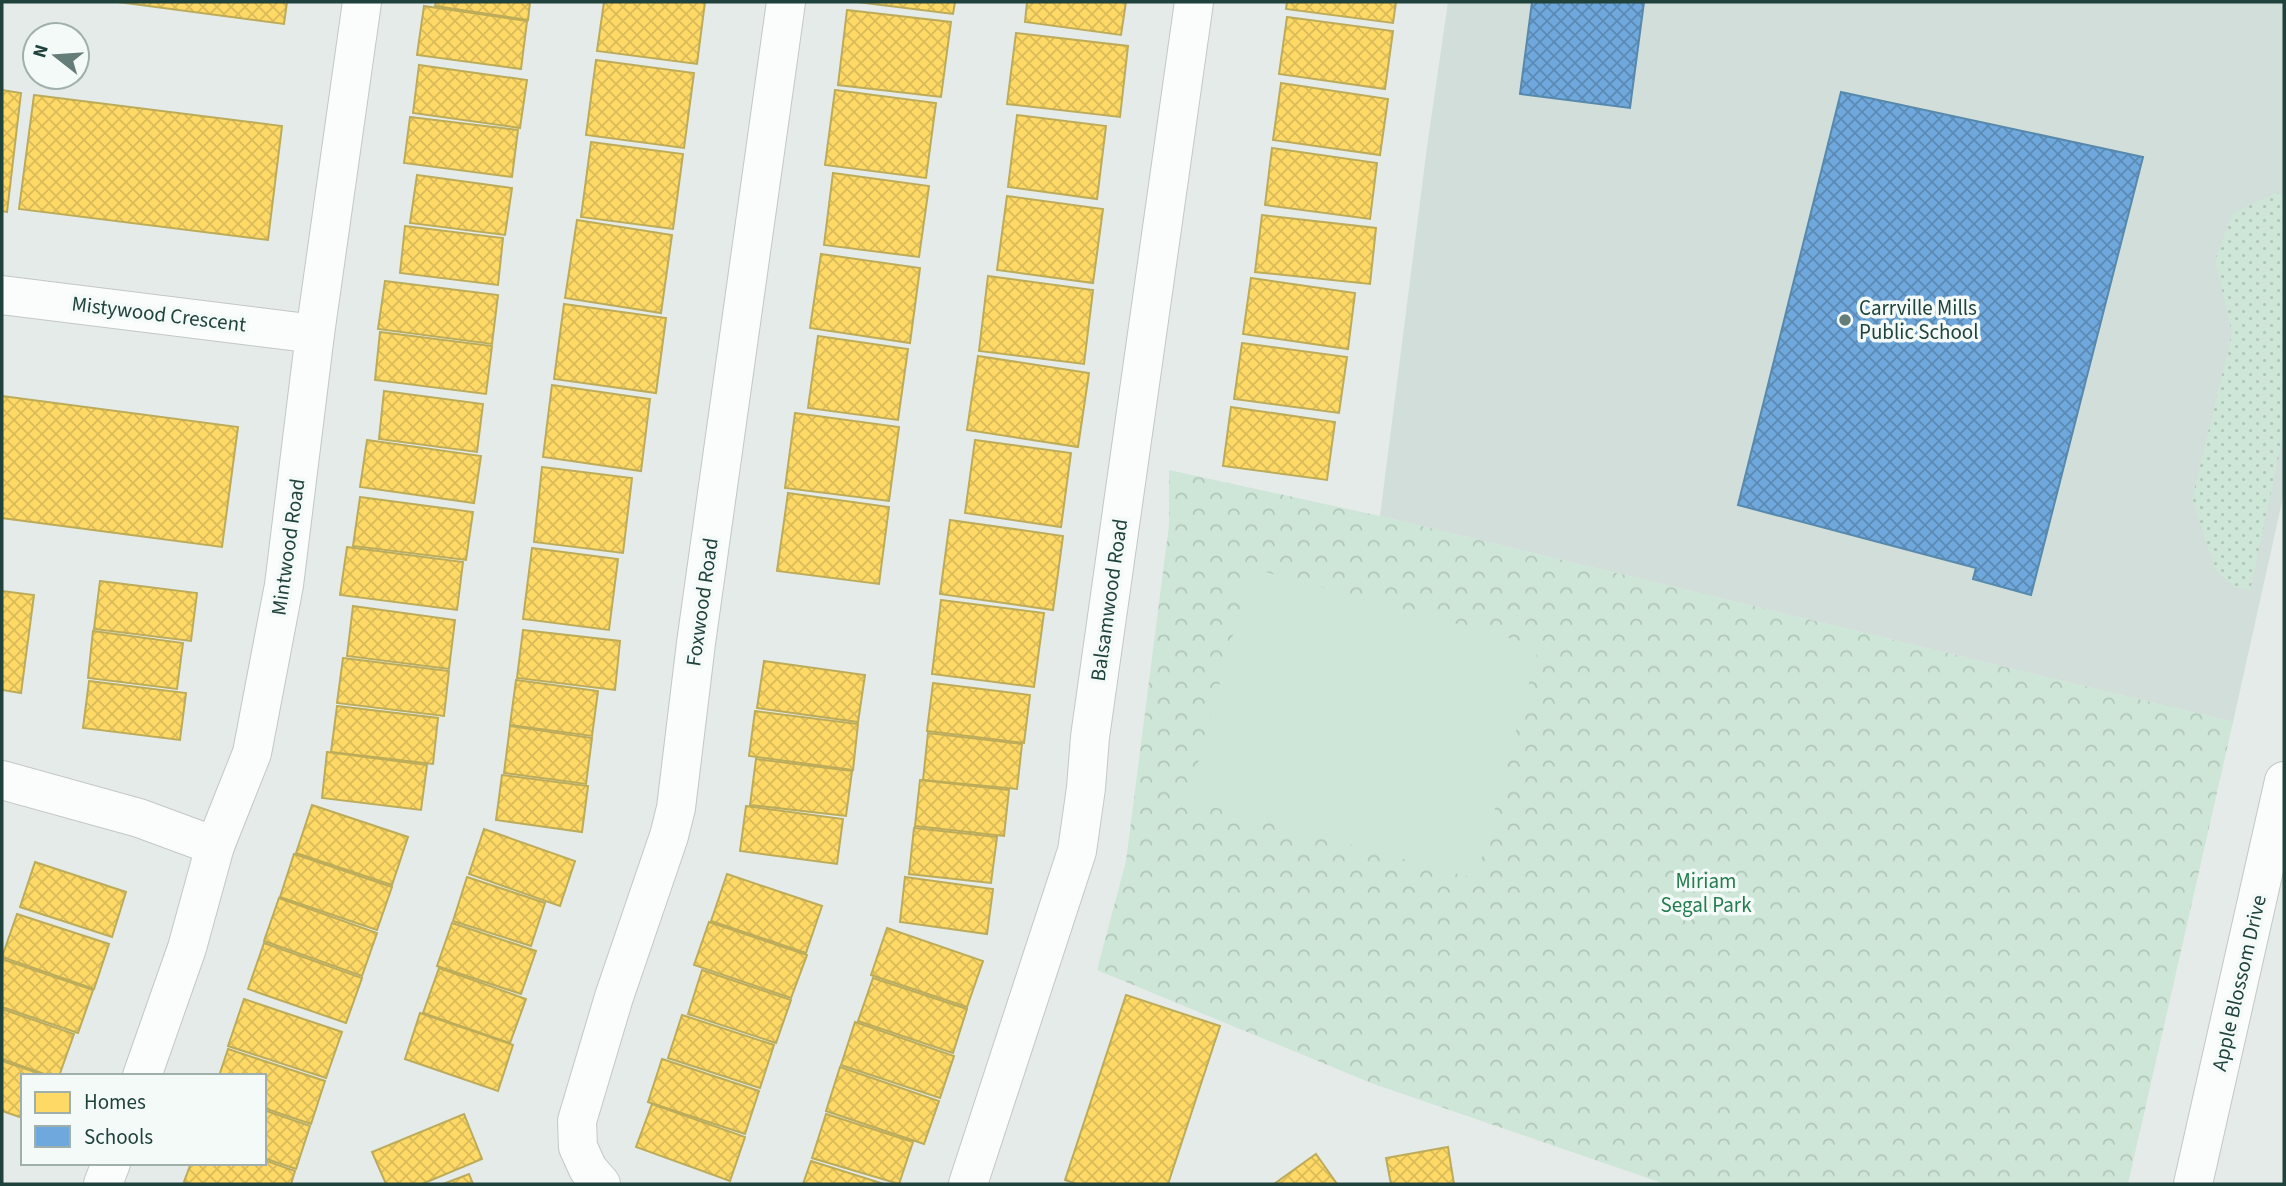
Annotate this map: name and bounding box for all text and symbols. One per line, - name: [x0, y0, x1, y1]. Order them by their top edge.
- north arrow: [21, 21, 91, 91]
- text: N: [26, 41, 56, 61]
- street label: Mistywood Crescent: [70, 288, 248, 340]
- place label: Carrville Mills Public School: [1859, 293, 1979, 347]
- marker: Carrville Mills Public School: [1837, 312, 1853, 328]
- street label: Mintwood Road: [264, 477, 312, 617]
- street label: Balsamwood Road: [1083, 517, 1135, 683]
- street label: Foxwood Road: [678, 536, 726, 668]
- park label: Miriam Segal Park: [1660, 866, 1752, 920]
- street label: Apple Blossom Drive: [2204, 892, 2274, 1074]
- legend: [21, 1074, 266, 1165]
- text: Homes: [84, 1087, 146, 1117]
- text: Schools: [84, 1122, 153, 1152]

